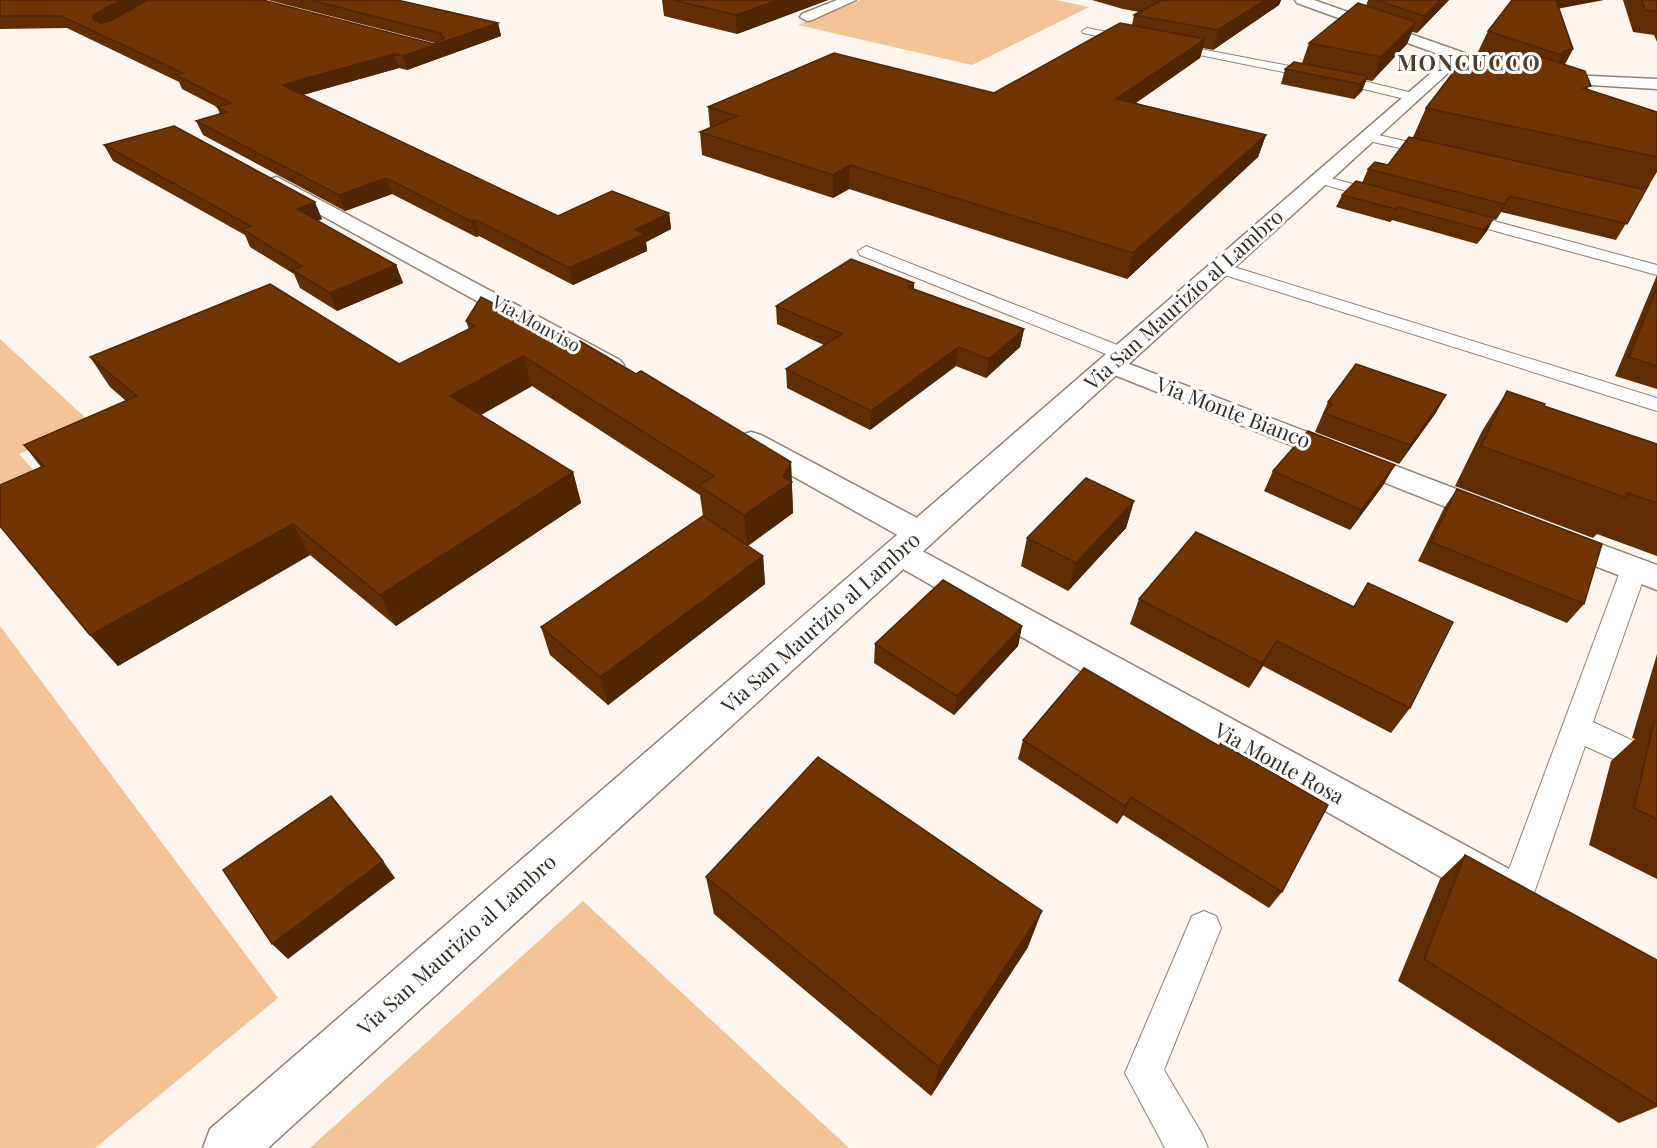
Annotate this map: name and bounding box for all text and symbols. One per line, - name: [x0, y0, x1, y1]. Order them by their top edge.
- district label: MONCUCCO: [1397, 47, 1541, 77]
- street label: Via San Maurizio al Lambro: [1077, 202, 1288, 396]
- street label: Via Monviso: [487, 289, 585, 357]
- street label: Via Monte Bianco: [1152, 368, 1315, 453]
- street label: Via San Maurizio al Lambro: [714, 525, 925, 719]
- street label: Via Monte Rosa: [1209, 715, 1350, 810]
- street label: Via San Maurizio al Lambro: [350, 847, 561, 1041]

